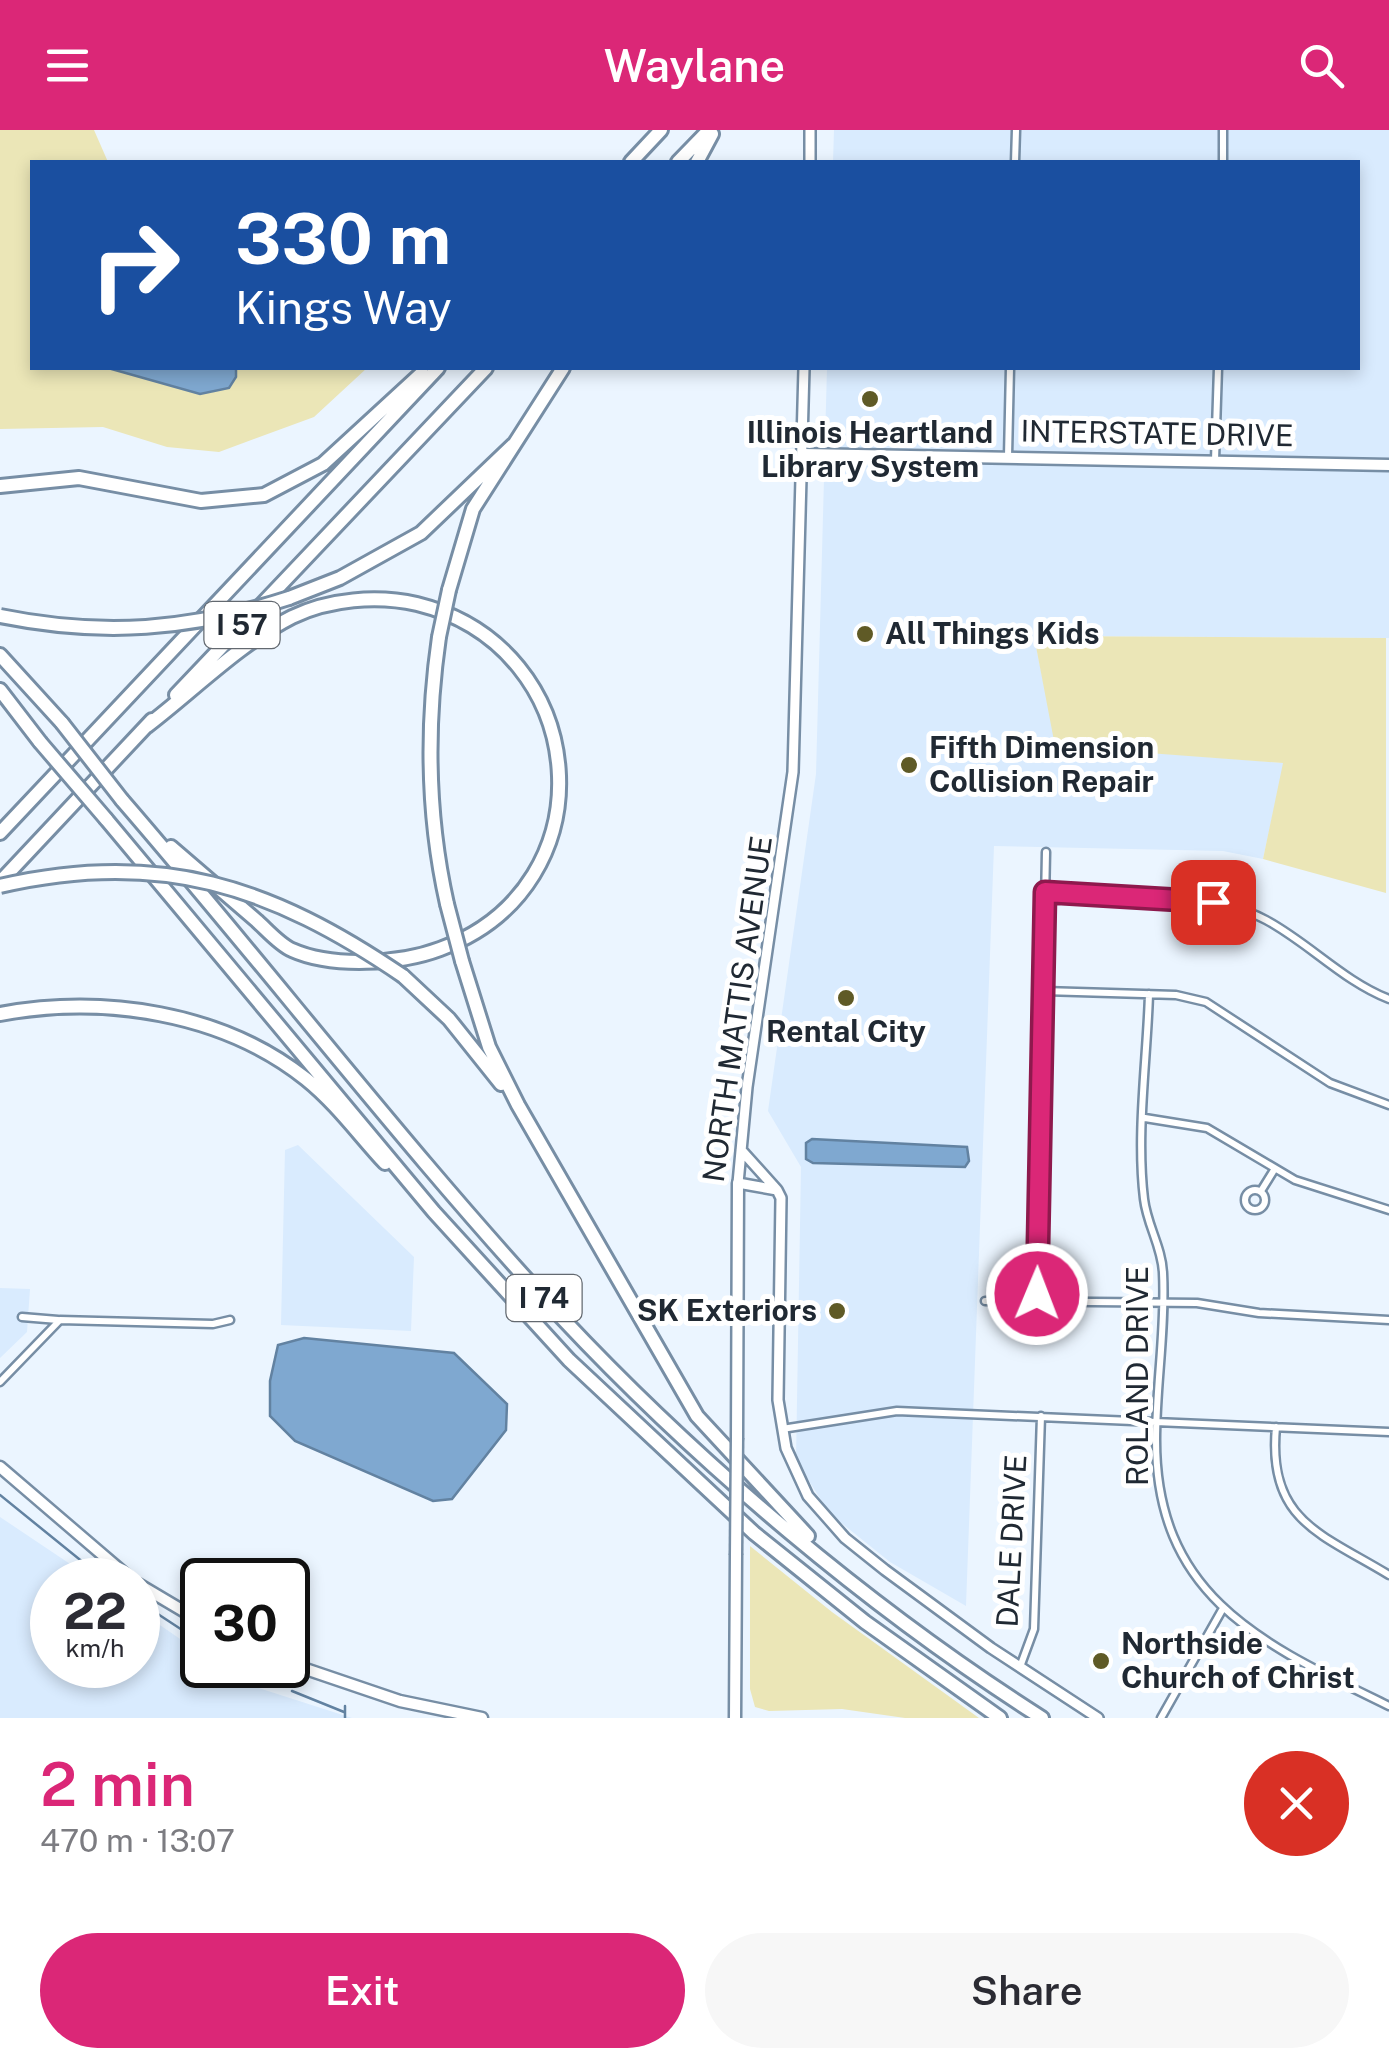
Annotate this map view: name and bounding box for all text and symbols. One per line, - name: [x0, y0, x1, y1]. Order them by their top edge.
- icon: menu: [40, 38, 95, 93]
- icon: search: [1294, 38, 1349, 93]
- text: Waylane: [604, 39, 785, 92]
- text: 330 m: [235, 197, 451, 280]
- icon: right: [70, 200, 200, 330]
- text: Kings Way: [235, 281, 452, 334]
- marker: Illinois Heartland Library System: [859, 388, 881, 410]
- street label: INTERSTATE DRIVE: [1020, 413, 1294, 453]
- place label: Illinois Heartland Library System: [747, 414, 993, 484]
- road number: I 57: [204, 602, 280, 648]
- place label: All Things Kids: [885, 615, 1099, 651]
- marker: All Things Kids: [854, 623, 876, 645]
- place label: Fifth Dimension Collision Repair: [929, 729, 1154, 799]
- marker: Fifth Dimension Collision Repair: [898, 754, 920, 776]
- street label: NORTH MATTIS AVENUE: [695, 833, 779, 1184]
- pin: [1171, 860, 1256, 945]
- icon: arrive: [1186, 875, 1241, 930]
- marker: Rental City: [835, 987, 857, 1009]
- place label: Rental City: [766, 1013, 926, 1049]
- position arrow: [985, 1242, 1089, 1346]
- street label: ROLAND DRIVE: [1119, 1266, 1155, 1486]
- road number: I 74: [506, 1275, 582, 1321]
- place label: SK Exteriors: [637, 1292, 817, 1328]
- marker: SK Exteriors: [826, 1300, 848, 1322]
- street label: DALE DRIVE: [989, 1454, 1034, 1628]
- speed limit sign: 30: [180, 1558, 310, 1688]
- text: 22: [63, 1581, 127, 1640]
- place label: Northside Church of Christ: [1121, 1625, 1355, 1695]
- text: km/h: [66, 1633, 124, 1663]
- marker: Northside Church of Christ: [1090, 1650, 1112, 1672]
- text: 2 min: [40, 1749, 195, 1820]
- button: close: [1244, 1751, 1349, 1856]
- text: 470 m · 13:07: [40, 1822, 235, 1859]
- button: Exit: [40, 1933, 685, 2048]
- button: Share: [705, 1933, 1349, 2048]

